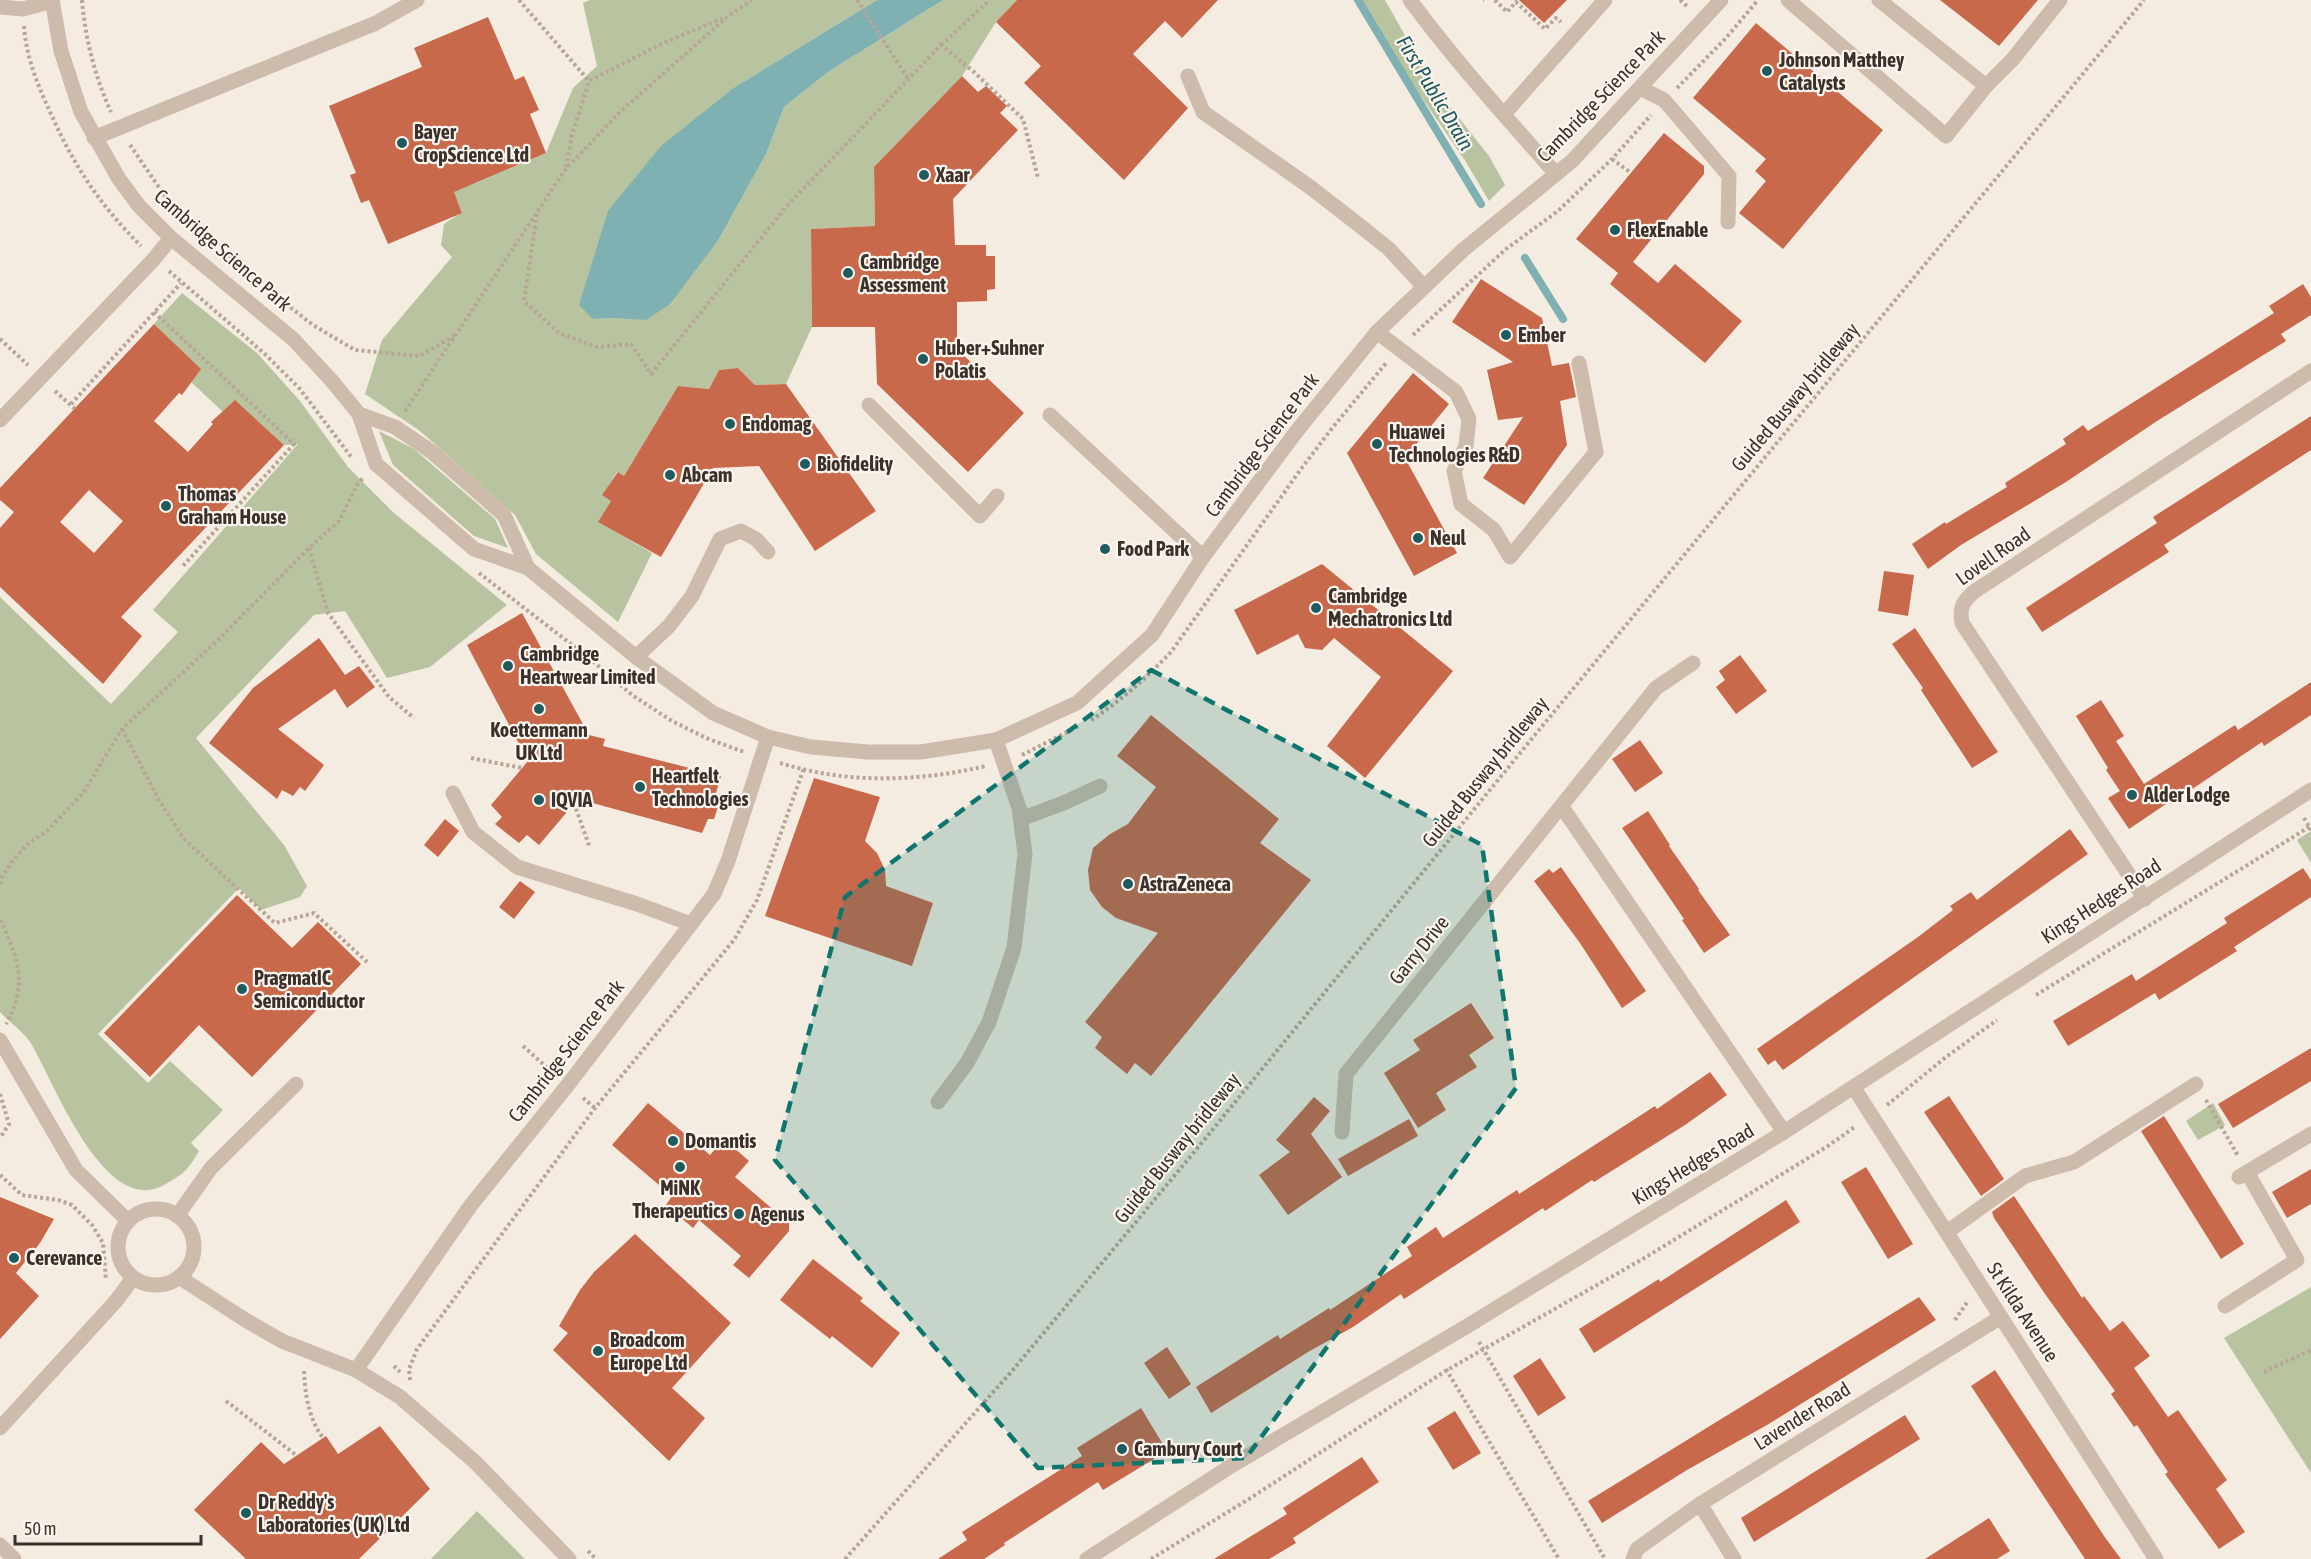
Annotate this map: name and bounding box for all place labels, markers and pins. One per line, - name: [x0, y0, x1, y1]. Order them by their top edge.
- place label: Johnson Matthey Catalysts: [1778, 48, 1905, 94]
- marker: Johnson Matthey Catalysts: [1760, 64, 1774, 78]
- place label: Bayer CropScience Ltd: [414, 120, 529, 166]
- marker: Bayer CropScience Ltd: [395, 136, 409, 150]
- place label: Xaar: [935, 163, 971, 186]
- marker: Xaar: [917, 168, 931, 182]
- place label: FlexEnable: [1627, 218, 1708, 241]
- marker: FlexEnable: [1608, 223, 1622, 237]
- place label: Cambridge Assessment: [859, 250, 946, 296]
- marker: Cambridge Assessment: [841, 266, 855, 280]
- place label: Ember: [1518, 323, 1566, 346]
- marker: Ember: [1499, 328, 1513, 342]
- place label: Huber+Suhner Polatis: [935, 336, 1045, 382]
- marker: Huber+Suhner Polatis: [916, 352, 930, 366]
- place label: Endomag: [742, 412, 812, 435]
- marker: Endomag: [723, 417, 737, 431]
- place label: Huawei Technologies R&D: [1389, 420, 1520, 466]
- marker: Huawei Technologies R&D: [1370, 437, 1384, 451]
- place label: Biofidelity: [817, 452, 894, 475]
- marker: Biofidelity: [798, 457, 812, 471]
- place label: Abcam: [681, 463, 732, 486]
- marker: Abcam: [663, 468, 677, 482]
- place label: Thomas Graham House: [178, 482, 286, 528]
- marker: Thomas Graham House: [159, 499, 173, 513]
- place label: Neul: [1430, 526, 1467, 549]
- marker: Neul: [1411, 531, 1425, 545]
- place label: Food Park: [1117, 537, 1189, 560]
- marker: Food Park: [1098, 542, 1112, 556]
- place label: Cambridge Mechatronics Ltd: [1328, 584, 1452, 630]
- marker: Cambridge Mechatronics Ltd: [1309, 601, 1323, 615]
- place label: Cambridge Heartwear Limited: [520, 642, 656, 688]
- marker: Cambridge Heartwear Limited: [501, 659, 515, 673]
- marker: Koettermann UK Ltd: [532, 702, 546, 716]
- place label: Koettermann UK Ltd: [490, 718, 588, 764]
- place label: Heartfelt Technologies: [652, 764, 749, 810]
- marker: Heartfelt Technologies: [633, 780, 647, 794]
- place label: Alder Lodge: [2143, 783, 2230, 806]
- place label: IQVIA: [551, 788, 592, 811]
- marker: Alder Lodge: [2125, 788, 2139, 802]
- marker: IQVIA: [532, 793, 546, 807]
- place label: AstraZeneca: [1139, 872, 1231, 895]
- marker: AstraZeneca: [1121, 877, 1135, 891]
- place label: PragmatIC Semiconductor: [254, 966, 365, 1012]
- marker: PragmatIC Semiconductor: [235, 982, 249, 996]
- place label: Domantis: [685, 1129, 756, 1152]
- marker: Domantis: [666, 1134, 680, 1148]
- marker: MiNK Therapeutics: [673, 1160, 687, 1174]
- place label: MiNK Therapeutics: [633, 1176, 728, 1222]
- place label: Agenus: [750, 1202, 805, 1225]
- marker: Agenus: [732, 1207, 746, 1221]
- place label: Cerevance: [26, 1246, 102, 1269]
- marker: Cerevance: [7, 1251, 21, 1265]
- place label: Broadcom Europe Ltd: [610, 1328, 688, 1374]
- marker: Broadcom Europe Ltd: [591, 1344, 605, 1358]
- place label: Cambury Court: [1134, 1437, 1242, 1460]
- marker: Cambury Court: [1115, 1442, 1129, 1456]
- place label: Dr Reddy's Laboratories (UK) Ltd: [258, 1490, 410, 1536]
- marker: Dr Reddy's Laboratories (UK) Ltd: [239, 1506, 253, 1520]

